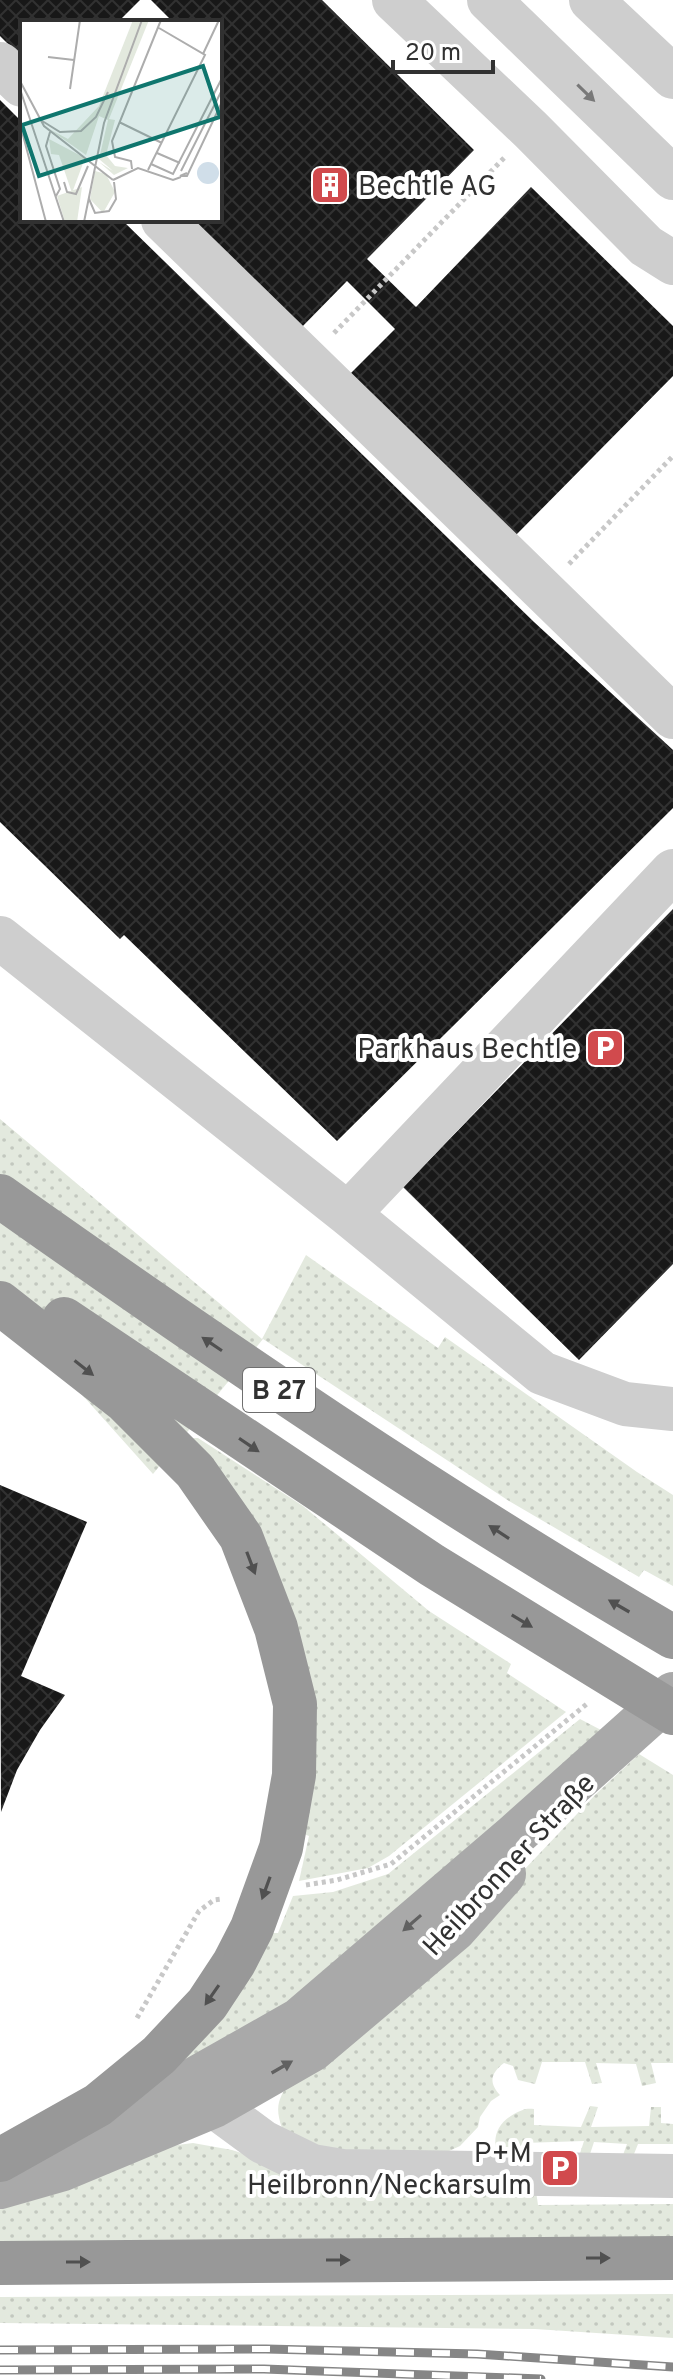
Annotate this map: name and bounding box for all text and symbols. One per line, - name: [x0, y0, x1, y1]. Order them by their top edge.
- inset map: [20, 20, 222, 222]
- scale bar: [393, 24, 493, 74]
- text: 20 m: [405, 39, 461, 69]
- one-way arrow: [576, 83, 595, 102]
- building icon: Bechtle AG: [309, 164, 351, 206]
- place label: Bechtle AG: [358, 170, 496, 206]
- parking icon: Parkhaus Bechtle: [584, 1027, 626, 1069]
- place label: Parkhaus Bechtle: [357, 1033, 577, 1069]
- one-way arrow: [201, 1337, 222, 1352]
- one-way arrow: [74, 1359, 94, 1376]
- road number: B 27: [243, 1368, 315, 1412]
- one-way arrow: [239, 1437, 260, 1452]
- one-way arrow: [489, 1525, 510, 1540]
- one-way arrow: [245, 1551, 258, 1575]
- one-way arrow: [608, 1599, 630, 1613]
- one-way arrow: [511, 1613, 533, 1627]
- street label: Heilbronner Straße: [416, 1767, 604, 1965]
- one-way arrow: [260, 1876, 272, 1900]
- one-way arrow: [402, 1914, 422, 1931]
- one-way arrow: [205, 1984, 220, 2005]
- one-way arrow: [270, 2060, 293, 2074]
- place label: P+M Heilbronn/Neckarsulm: [247, 2137, 532, 2205]
- parking icon: P+M Heilbronn/Neckarsulm: [539, 2147, 581, 2189]
- one-way arrow: [586, 2252, 611, 2264]
- one-way arrow: [326, 2254, 351, 2266]
- one-way arrow: [66, 2256, 91, 2268]

